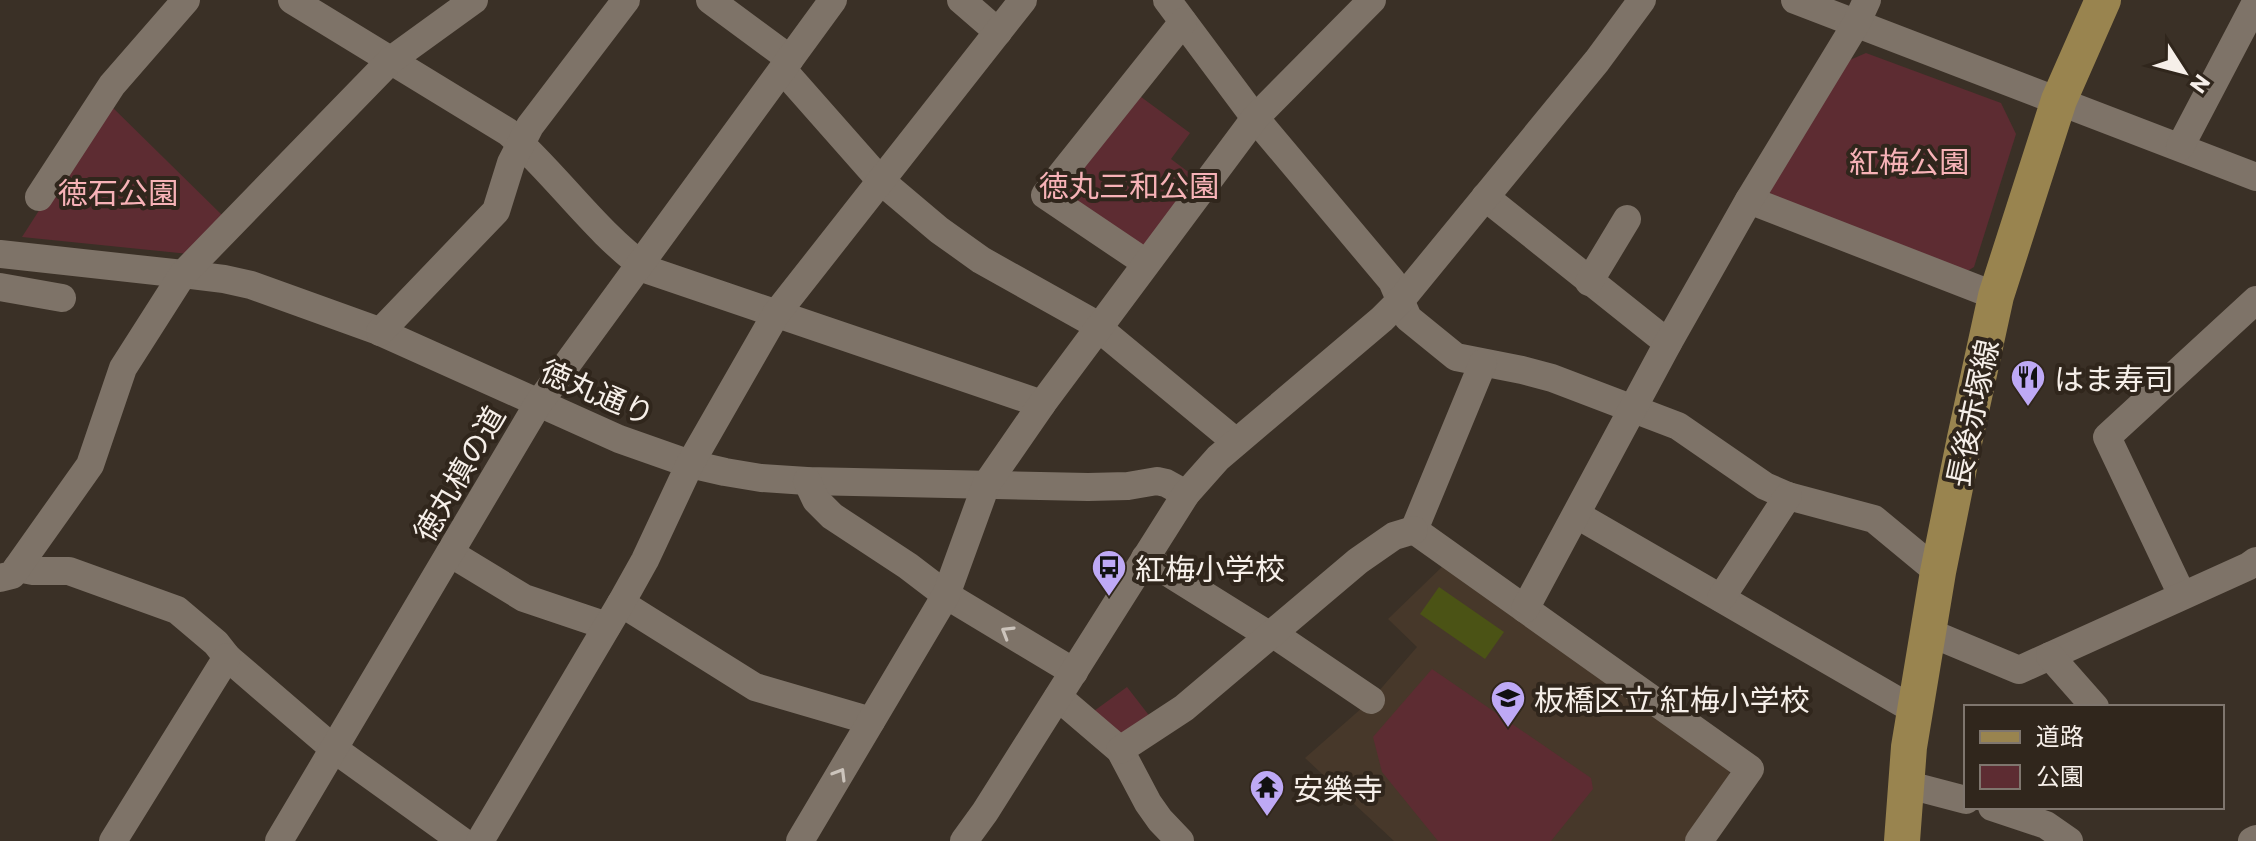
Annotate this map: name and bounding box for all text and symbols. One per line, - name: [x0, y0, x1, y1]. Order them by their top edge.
- north arrow: [2144, 32, 2224, 112]
- text: N: [2185, 69, 2216, 99]
- park label: 紅梅公園: [1849, 142, 1969, 179]
- park label: 徳丸三和公園: [1039, 166, 1219, 203]
- park label: 徳石公園: [58, 173, 178, 210]
- street label: 長後赤塚線: [1937, 336, 2005, 490]
- street label: 徳丸通り: [536, 351, 660, 431]
- restaurant icon: はま寿司: [2009, 358, 2047, 408]
- place label: はま寿司: [2054, 359, 2174, 396]
- street label: 徳丸槙の道: [404, 399, 512, 547]
- bus stop icon: 紅梅小学校: [1090, 548, 1128, 598]
- place label: 紅梅小学校: [1135, 549, 1285, 586]
- one-way arrow: [1001, 626, 1016, 642]
- school or university icon: 板橋区立 紅梅小学校: [1489, 679, 1527, 729]
- place label: 板橋区立 紅梅小学校: [1534, 680, 1810, 717]
- legend: [1964, 705, 2224, 809]
- text: 道路: [2036, 721, 2084, 750]
- text: 公園: [2036, 761, 2084, 790]
- one-way arrow: [830, 768, 846, 783]
- temple icon: 安樂寺: [1248, 768, 1286, 818]
- place label: 安樂寺: [1293, 769, 1383, 806]

